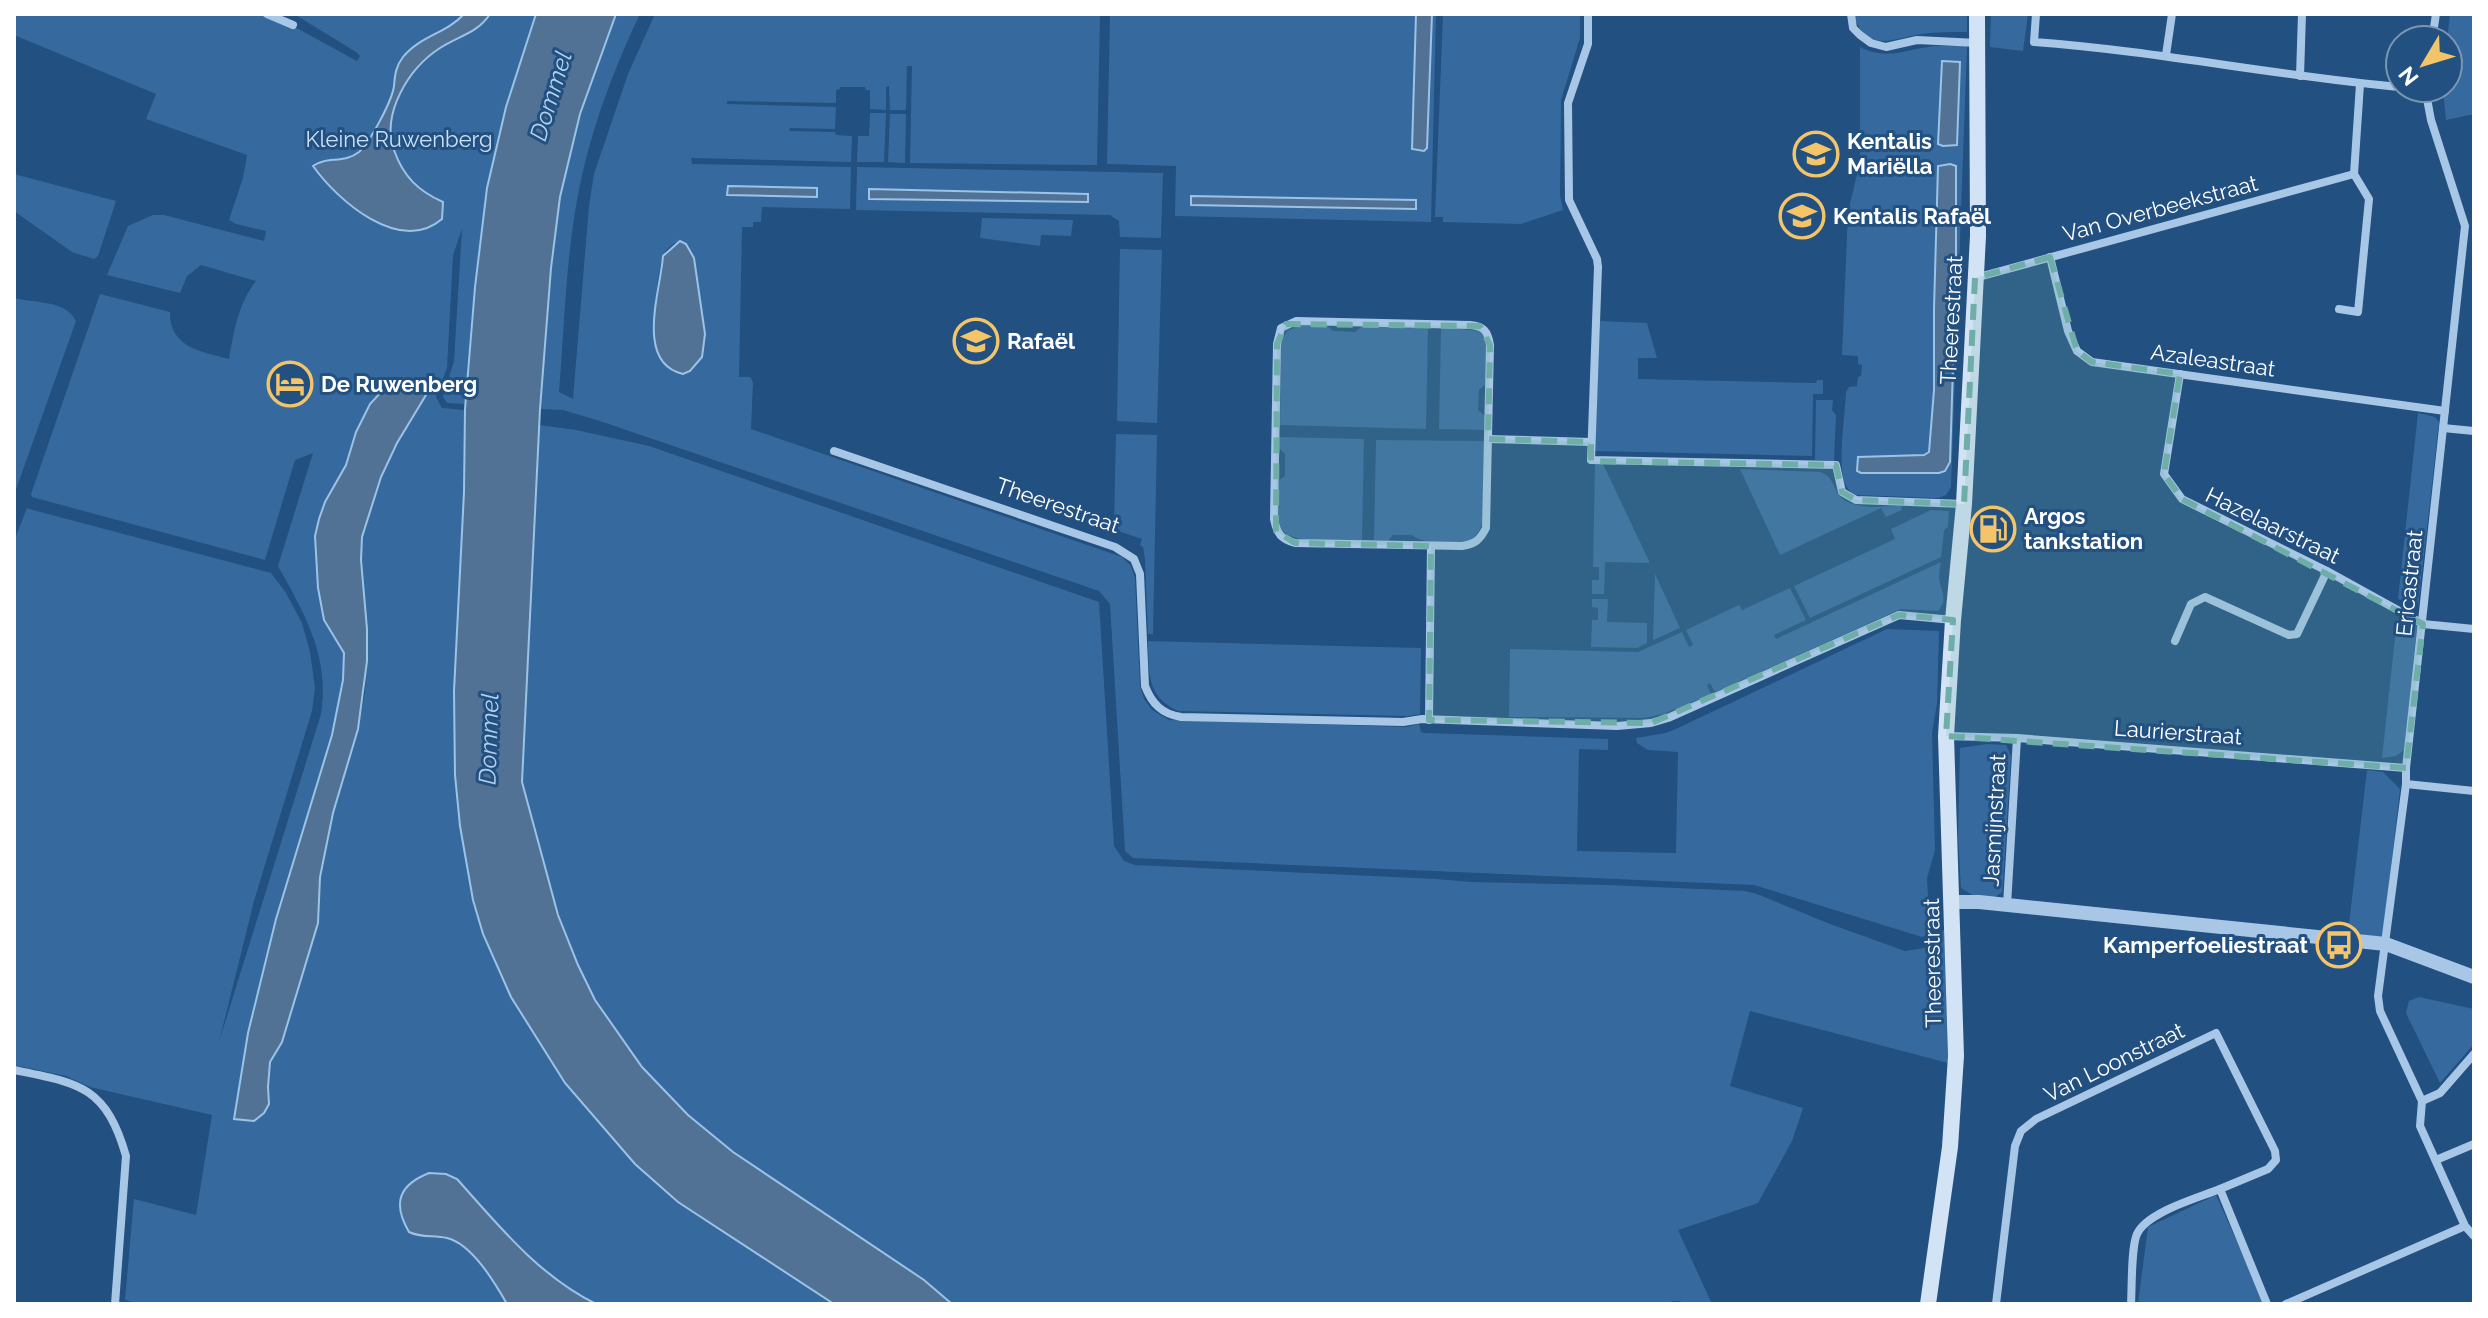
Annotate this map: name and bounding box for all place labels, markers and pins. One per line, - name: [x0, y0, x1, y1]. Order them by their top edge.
- place label: Kentalis Mariëlla: [1847, 128, 1932, 179]
- school or university icon: Kentalis Mariëlla: [1792, 130, 1840, 178]
- school or university icon: Kentalis Rafaël: [1778, 192, 1826, 240]
- place label: Kentalis Rafaël: [1833, 203, 1992, 229]
- school or university icon: Rafaël: [952, 317, 1000, 365]
- place label: Rafaël: [1007, 328, 1076, 354]
- hotel icon: De Ruwenberg: [266, 360, 314, 408]
- place label: De Ruwenberg: [321, 371, 477, 397]
- place label: Argos tankstation: [2024, 503, 2143, 554]
- fuel station icon: Argos tankstation: [1969, 505, 2017, 553]
- bus stop icon: Kamperfoeliestraat: [2315, 921, 2363, 969]
- place label: Kamperfoeliestraat: [2103, 932, 2309, 958]

